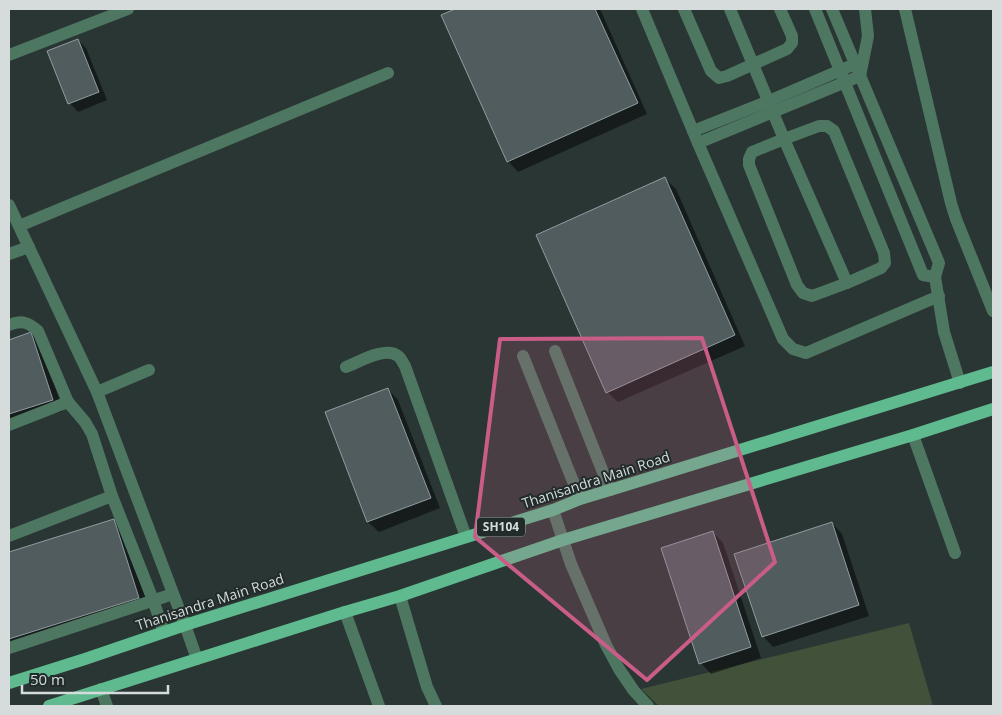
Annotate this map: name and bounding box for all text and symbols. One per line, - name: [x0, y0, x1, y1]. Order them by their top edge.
- street label: Thanisandra Main Road: [519, 447, 672, 512]
- road number: SH104: [477, 518, 525, 536]
- street label: Thanisandra Main Road: [133, 569, 286, 634]
- scale bar: [22, 662, 169, 694]
- text: 50 m: [30, 669, 65, 689]

